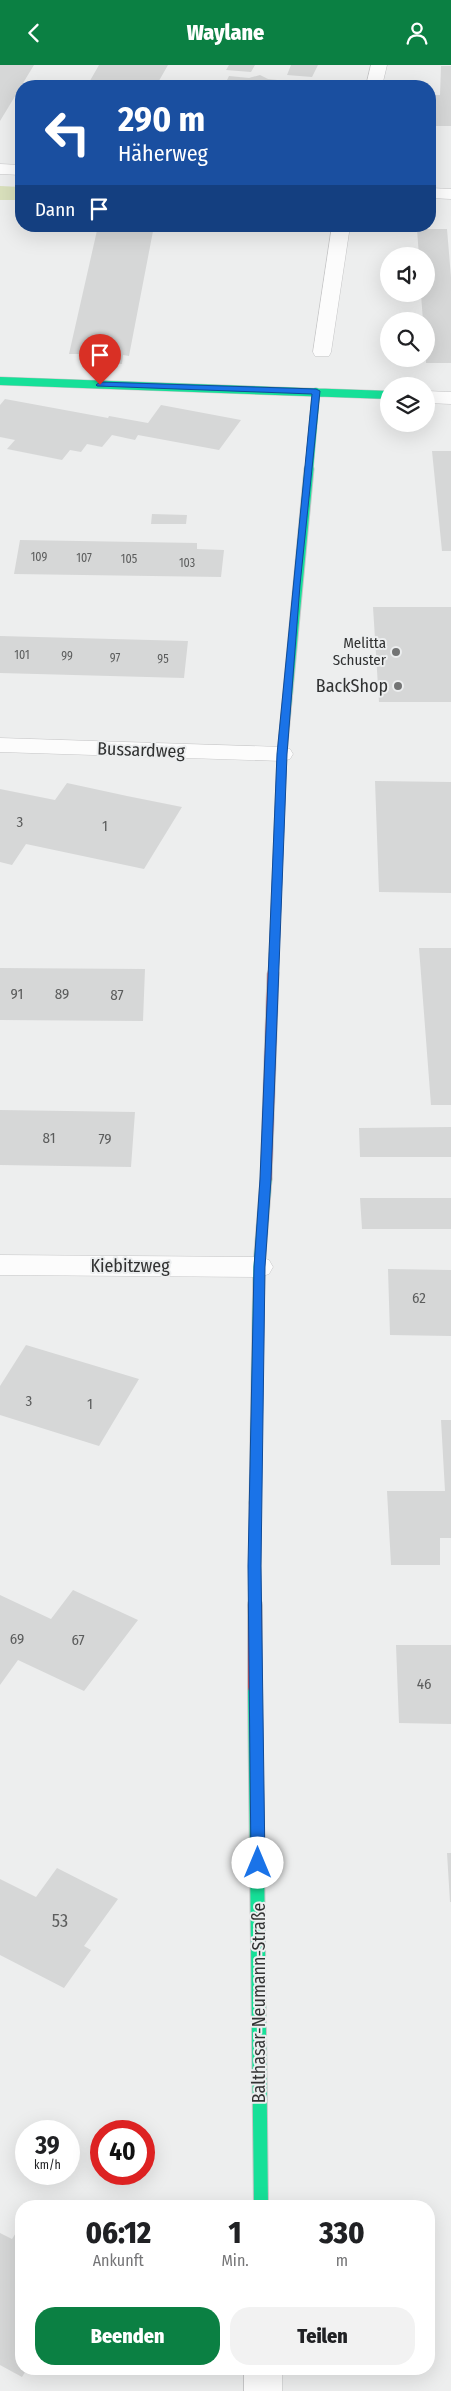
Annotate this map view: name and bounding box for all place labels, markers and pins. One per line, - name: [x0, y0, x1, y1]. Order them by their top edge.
- pin: [79, 334, 121, 385]
- place label: Melitta Schuster: [333, 634, 387, 669]
- marker: Melitta Schuster: [390, 646, 402, 658]
- place label: BackShop: [316, 675, 388, 697]
- marker: BackShop: [392, 680, 404, 692]

